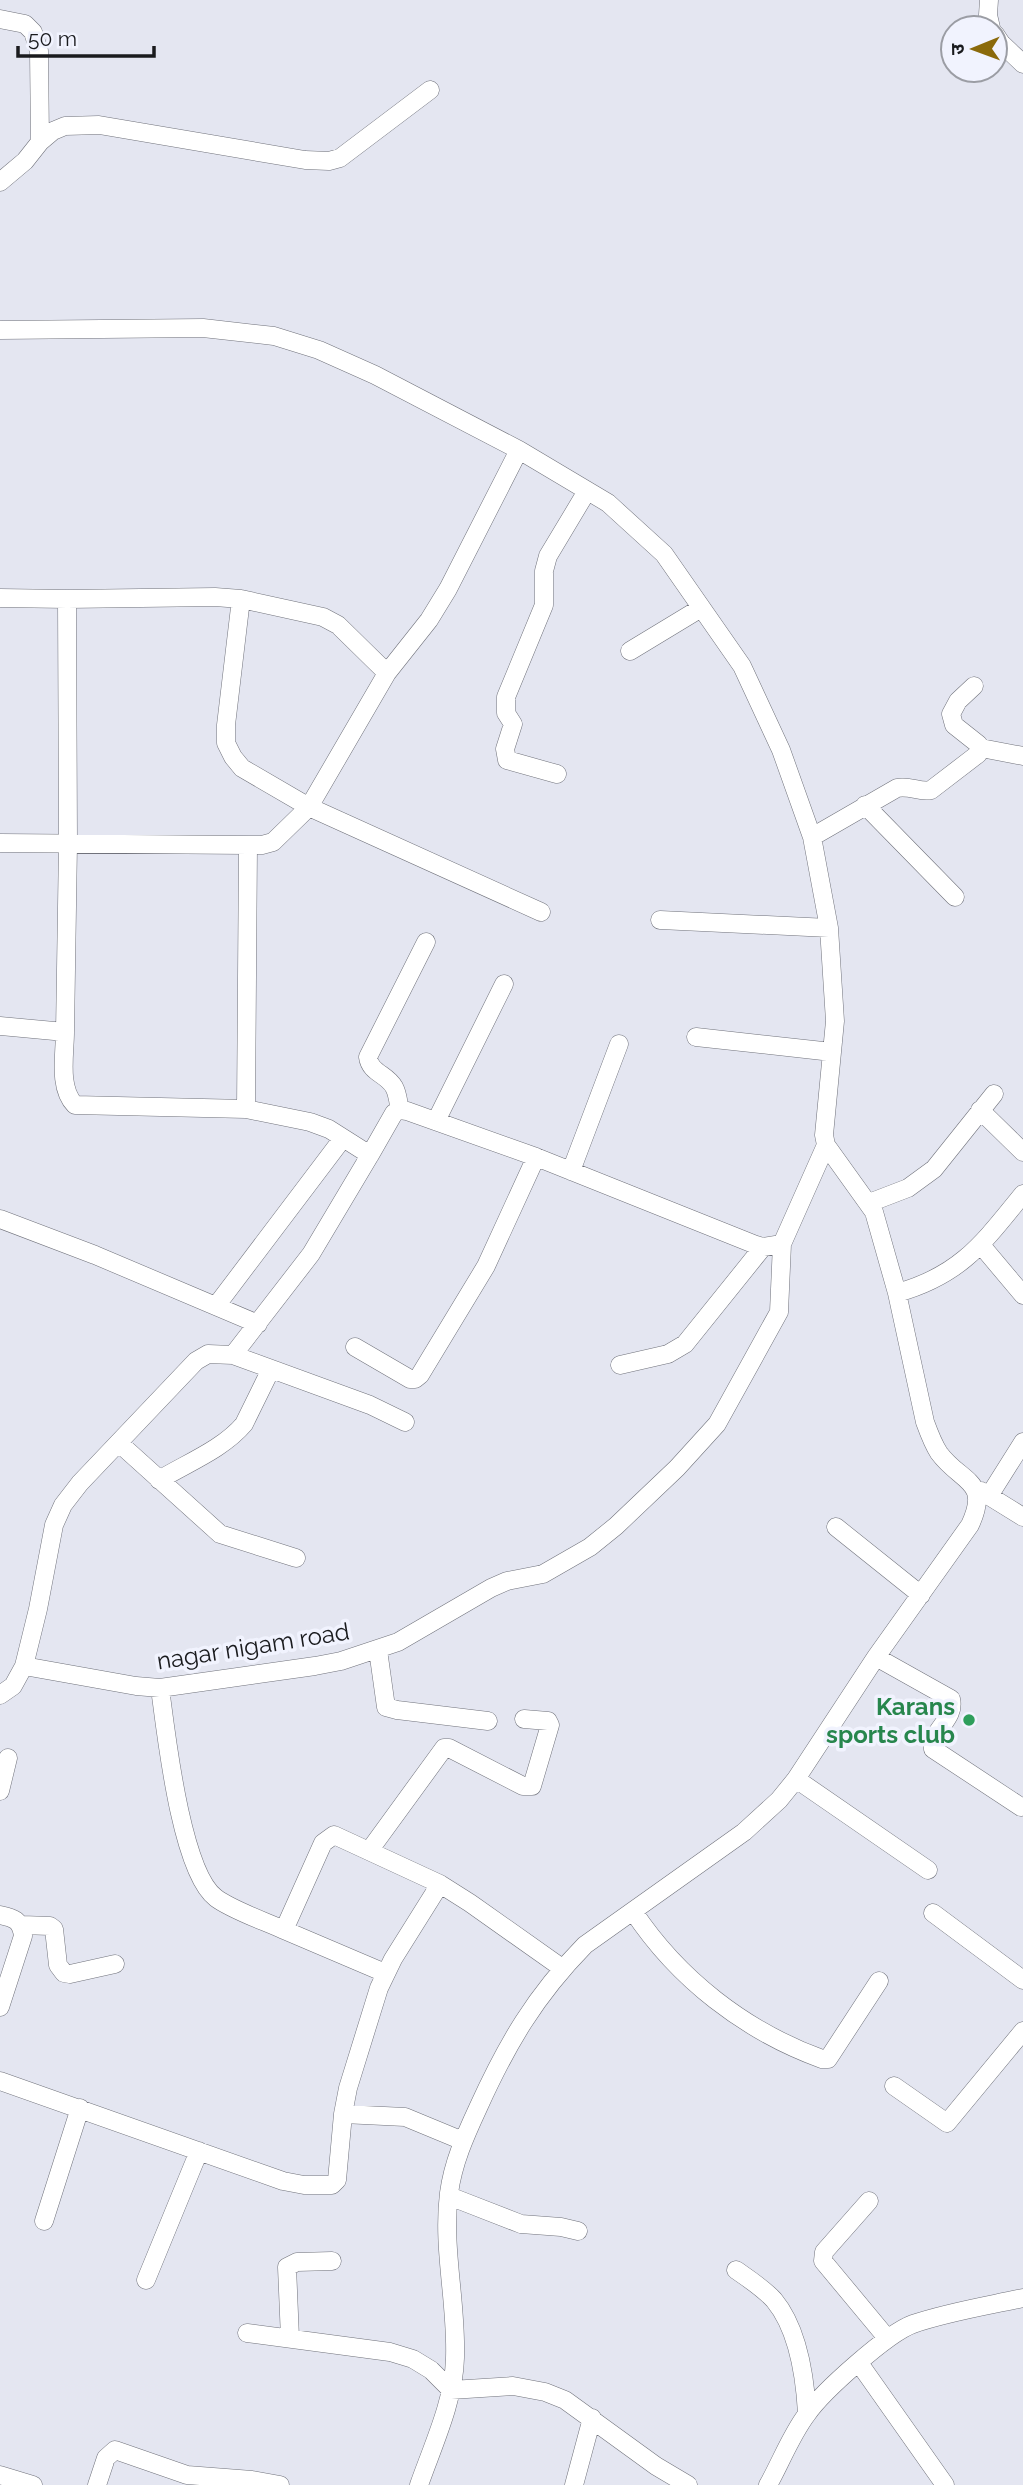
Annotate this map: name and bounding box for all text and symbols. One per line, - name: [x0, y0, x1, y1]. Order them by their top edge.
- scale bar: [18, 14, 154, 58]
- north arrow: [939, 14, 1009, 84]
- text: 50 m: [28, 26, 77, 51]
- text: उ: [946, 43, 968, 55]
- street label: nagar nigam road: [155, 1616, 351, 1676]
- place label: Karans sports club: [826, 1692, 955, 1749]
- marker: Karans sports club: [961, 1712, 977, 1728]

